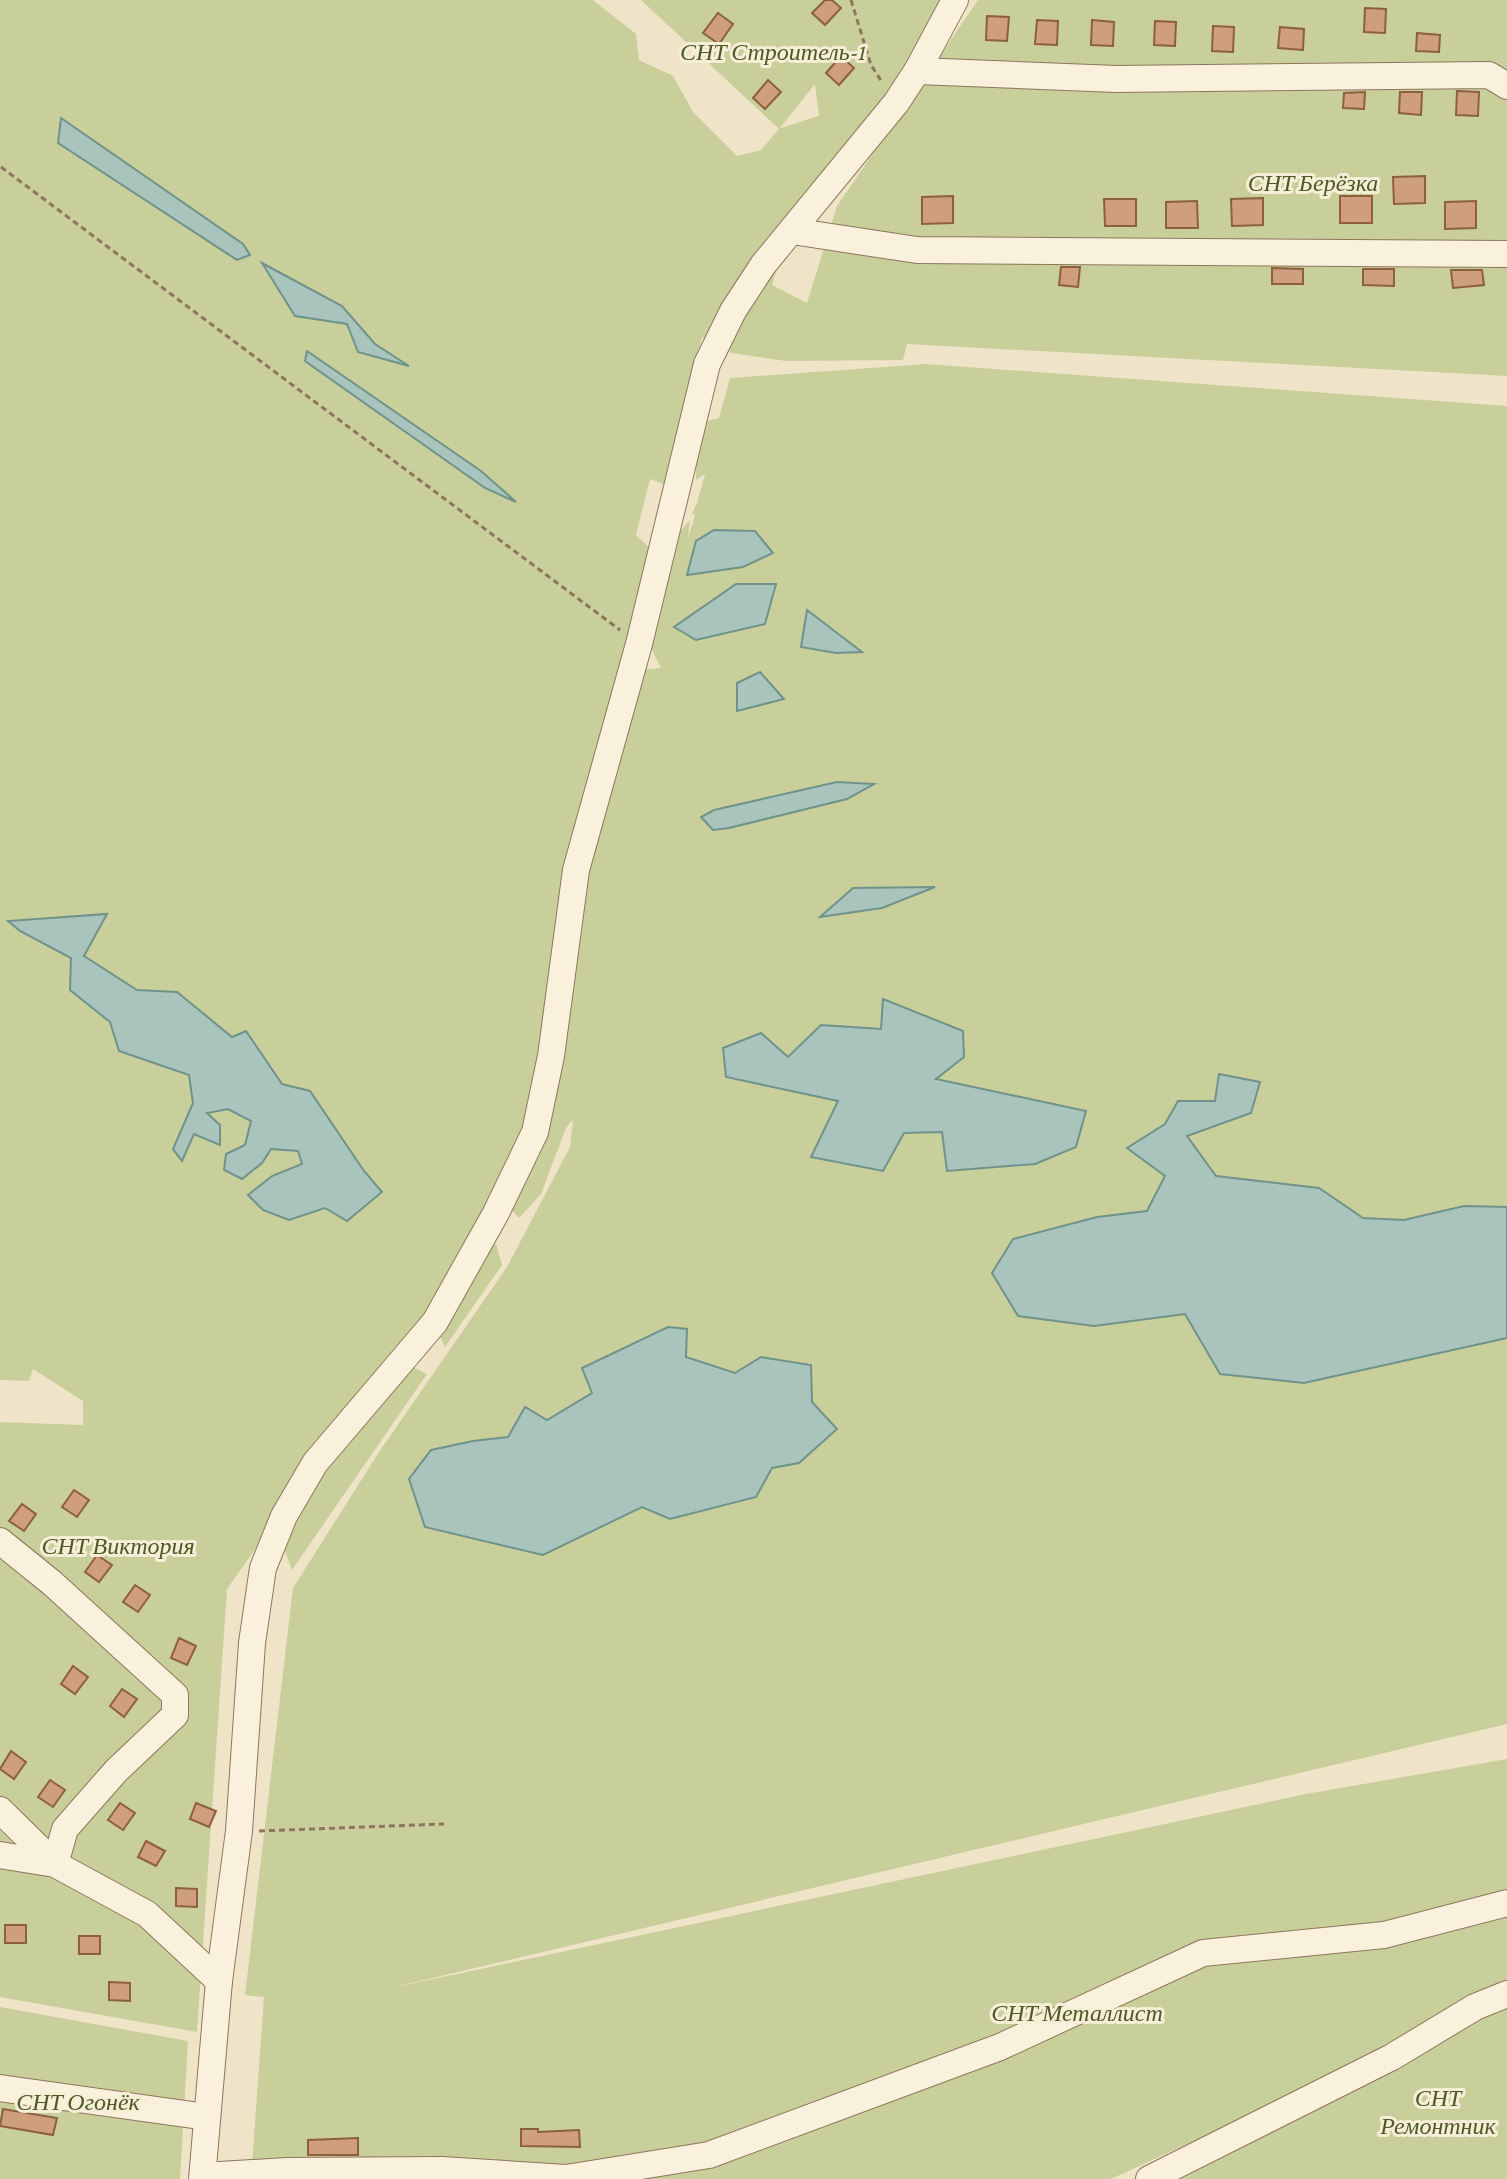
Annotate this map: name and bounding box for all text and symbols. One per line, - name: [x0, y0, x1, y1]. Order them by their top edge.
- park label: СНТ Строитель-1: [680, 38, 866, 65]
- park label: СНТ Берёзка: [1248, 169, 1378, 196]
- park label: СНТ Виктория: [41, 1532, 195, 1559]
- park label: СНТ Металлист: [991, 1999, 1163, 2026]
- park label: СНТ Ремонтник: [1379, 2084, 1497, 2139]
- park label: СНТ Огонёк: [16, 2088, 141, 2115]

